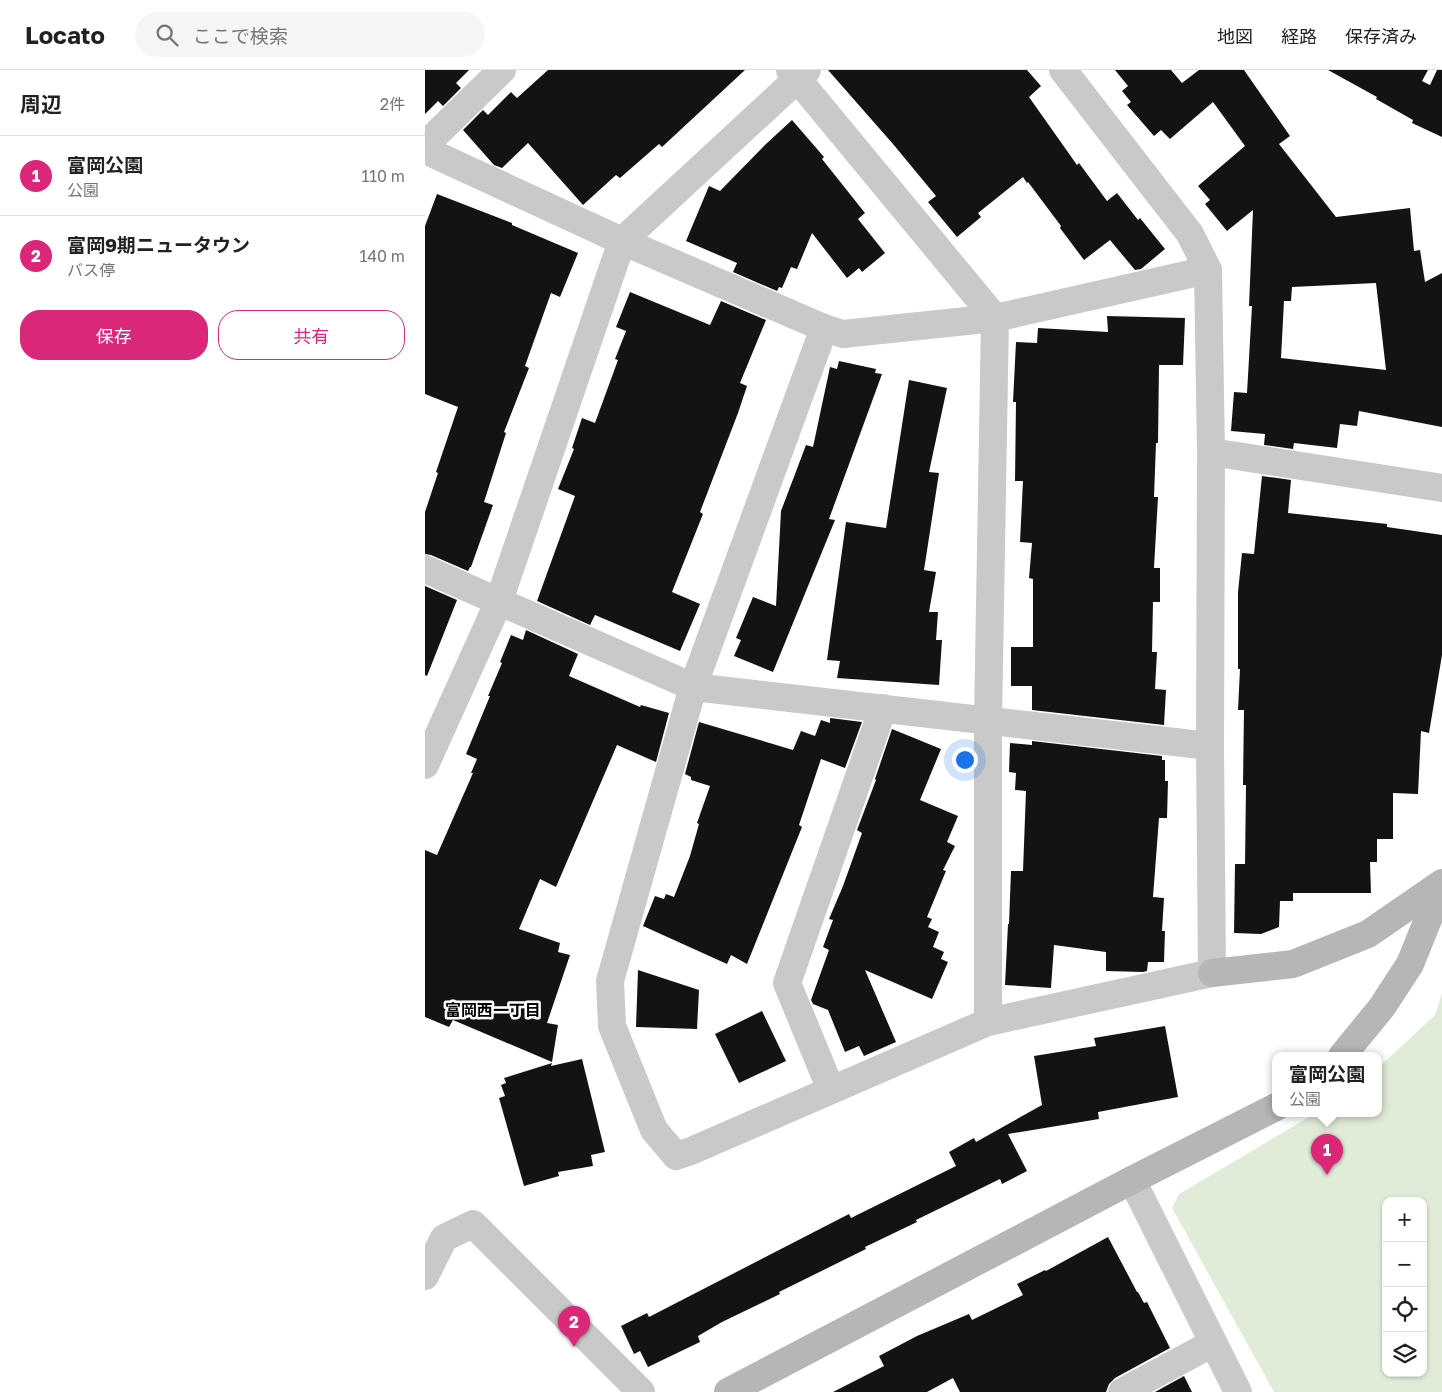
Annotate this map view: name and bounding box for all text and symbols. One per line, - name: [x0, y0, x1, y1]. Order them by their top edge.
- search box: [135, 12, 485, 57]
- text: Locato: [25, 20, 105, 49]
- icon: search: [153, 21, 181, 49]
- text: ここで検索: [193, 24, 288, 47]
- text: 地図: [1217, 25, 1253, 47]
- text: 経路: [1281, 25, 1317, 47]
- text: 保存済み: [1345, 25, 1417, 47]
- text: 周辺: [20, 91, 62, 117]
- text: 2件: [380, 94, 405, 114]
- text: 富岡公園: [67, 153, 143, 176]
- text: 1: [32, 166, 40, 186]
- text: 110 m: [361, 166, 405, 186]
- text: 公園: [67, 180, 99, 200]
- text: 富岡9期ニュータウン: [67, 233, 250, 256]
- text: 2: [31, 246, 41, 266]
- text: 140 m: [359, 246, 405, 266]
- text: バス停: [67, 260, 115, 280]
- button: 保存: [20, 310, 208, 360]
- button: 共有: [218, 310, 405, 360]
- your location: [952, 747, 978, 773]
- district label: 富岡西一丁目: [445, 1000, 541, 1020]
- popup: [1272, 1052, 1382, 1117]
- text: 富岡公園: [1289, 1062, 1365, 1085]
- text: 公園: [1289, 1089, 1321, 1109]
- pin: 1: [1311, 1134, 1343, 1175]
- map controls: [1382, 1197, 1427, 1377]
- button: +: [1382, 1197, 1427, 1242]
- button: −: [1382, 1242, 1427, 1287]
- button: locate: [1382, 1287, 1427, 1332]
- pin: 2: [558, 1306, 590, 1347]
- button: layers: [1382, 1332, 1427, 1377]

